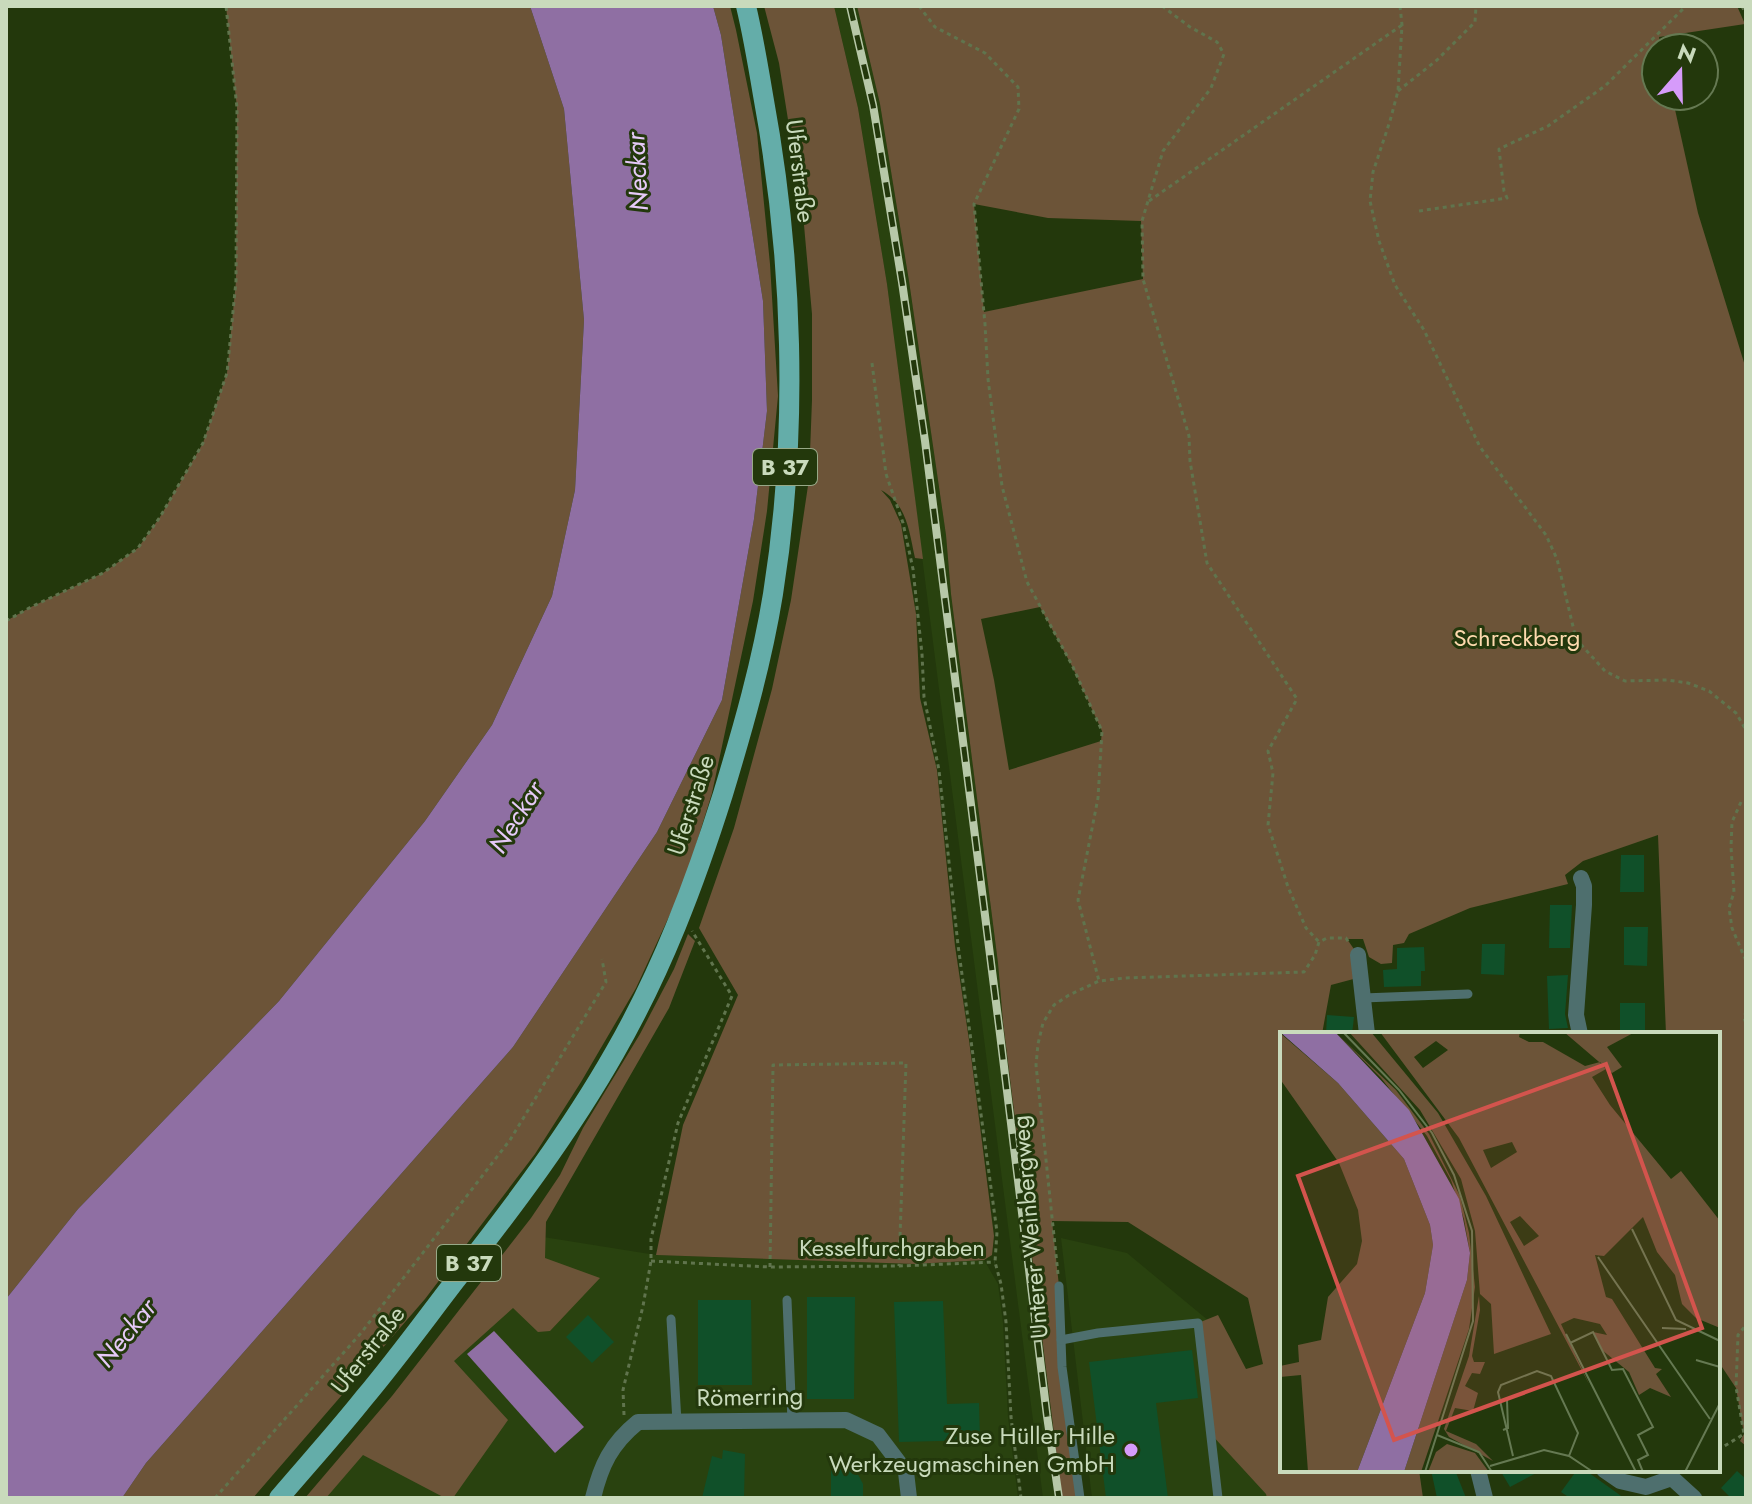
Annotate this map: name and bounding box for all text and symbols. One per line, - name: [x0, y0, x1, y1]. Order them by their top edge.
- north arrow: [1640, 32, 1720, 112]
- text: N: [1673, 35, 1701, 71]
- street label: Uferstraße: [777, 117, 824, 224]
- water label: Neckar: [616, 130, 658, 212]
- road number: B 37: [753, 449, 817, 485]
- park label: Schreckberg: [1453, 620, 1581, 655]
- street label: Uferstraße: [658, 750, 723, 860]
- water label: Neckar: [479, 772, 554, 860]
- inset map: [1280, 1032, 1720, 1472]
- street label: Unterer Weinbergweg: [1002, 1114, 1057, 1340]
- street label: Kesselfurchgraben: [799, 1230, 985, 1265]
- road number: B 37: [437, 1245, 501, 1281]
- water label: Neckar: [86, 1289, 166, 1376]
- street label: Uferstraße: [322, 1298, 413, 1401]
- street label: Römerring: [696, 1378, 804, 1415]
- place label: Zuse Hüller Hille Werkzeugmaschinen GmbH: [829, 1418, 1115, 1481]
- marker: Zuse Hüller Hille Werkzeugmaschinen GmbH: [1122, 1441, 1140, 1459]

